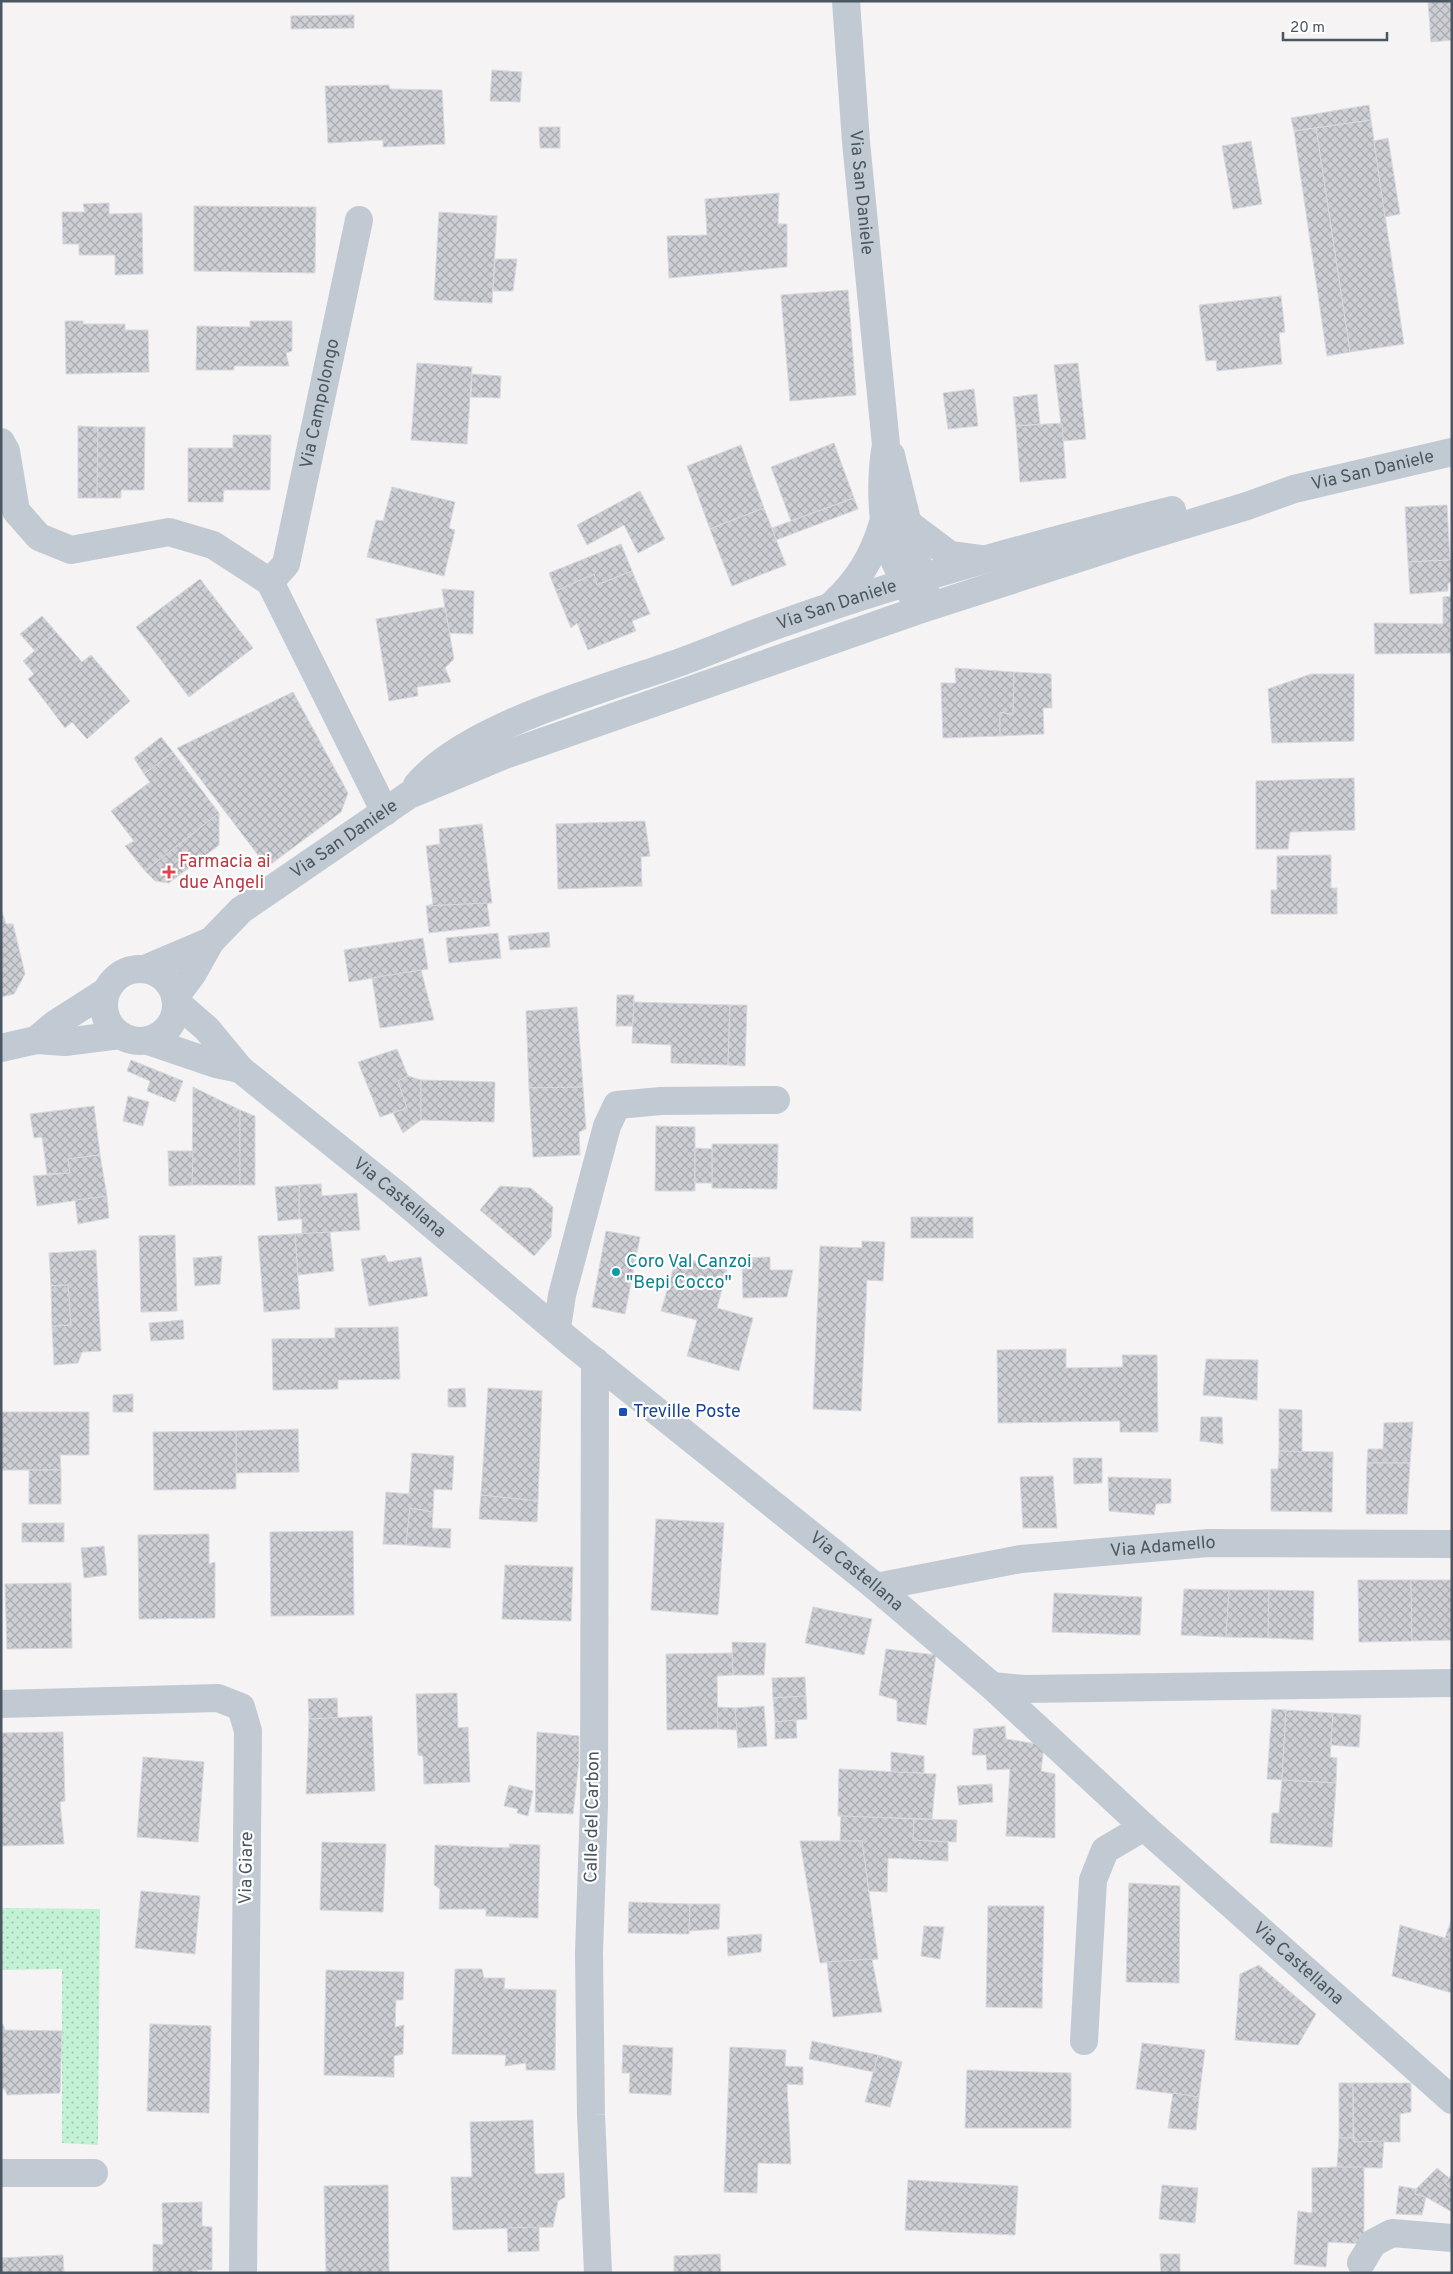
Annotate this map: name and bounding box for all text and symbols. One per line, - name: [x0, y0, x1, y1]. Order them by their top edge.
- scale bar: [1283, 10, 1387, 42]
- text: 20 m: [1290, 19, 1325, 38]
- street label: Via San Daniele: [844, 129, 879, 256]
- street label: Via Campolongo: [295, 336, 345, 471]
- street label: Via San Daniele: [1309, 445, 1436, 496]
- street label: Via San Daniele: [774, 575, 900, 636]
- street label: Via San Daniele: [286, 794, 402, 884]
- place label: Farmacia ai due Angeli: [179, 851, 271, 895]
- marker: Farmacia ai due Angeli: [163, 866, 175, 878]
- street label: Via Castellana: [348, 1153, 451, 1243]
- place label: Coro Val Canzoi "Bepi Cocco": [626, 1251, 752, 1295]
- marker: Coro Val Canzoi "Bepi Cocco": [610, 1266, 622, 1278]
- place label: Treville Poste: [633, 1401, 741, 1424]
- marker: Treville Poste: [617, 1406, 629, 1418]
- street label: Via Castellana: [804, 1526, 908, 1617]
- street label: Via Adamello: [1109, 1531, 1216, 1563]
- street label: Calle del Carbon: [580, 1751, 606, 1883]
- street label: Via Giare: [235, 1831, 259, 1905]
- street label: Via Castellana: [1248, 1917, 1349, 2010]

